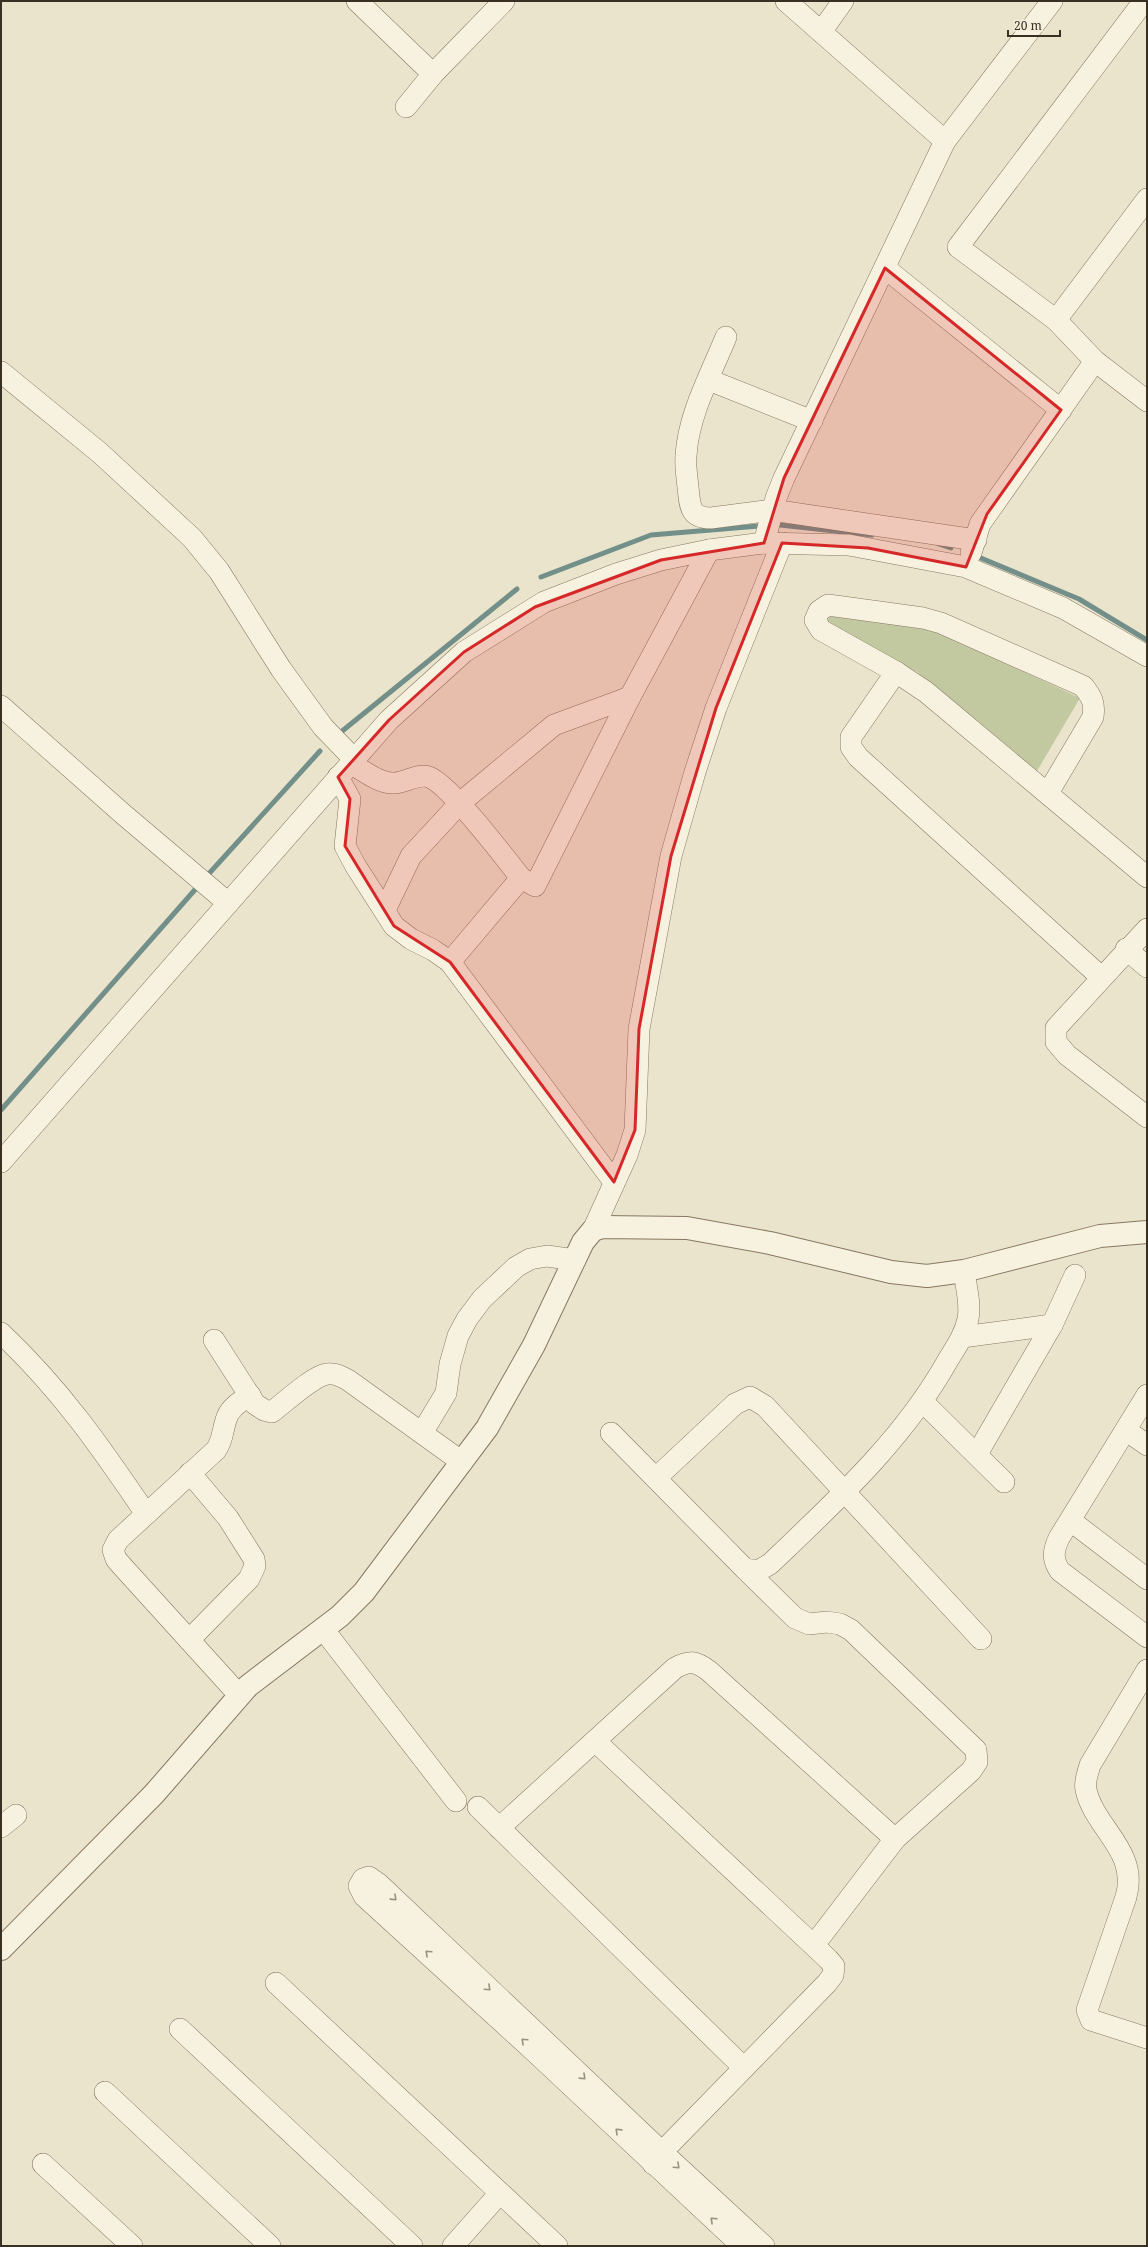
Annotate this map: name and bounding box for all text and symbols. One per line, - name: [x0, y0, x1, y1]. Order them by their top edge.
- scale bar: [1008, 12, 1060, 38]
- text: 20 m: [1014, 17, 1042, 34]
- one-way arrow: [389, 1893, 397, 1901]
- one-way arrow: [425, 1950, 433, 1958]
- one-way arrow: [483, 1983, 491, 1990]
- one-way arrow: [521, 2039, 529, 2046]
- one-way arrow: [578, 2072, 586, 2080]
- one-way arrow: [615, 2128, 623, 2136]
- one-way arrow: [672, 2162, 680, 2169]
- one-way arrow: [710, 2217, 718, 2224]

